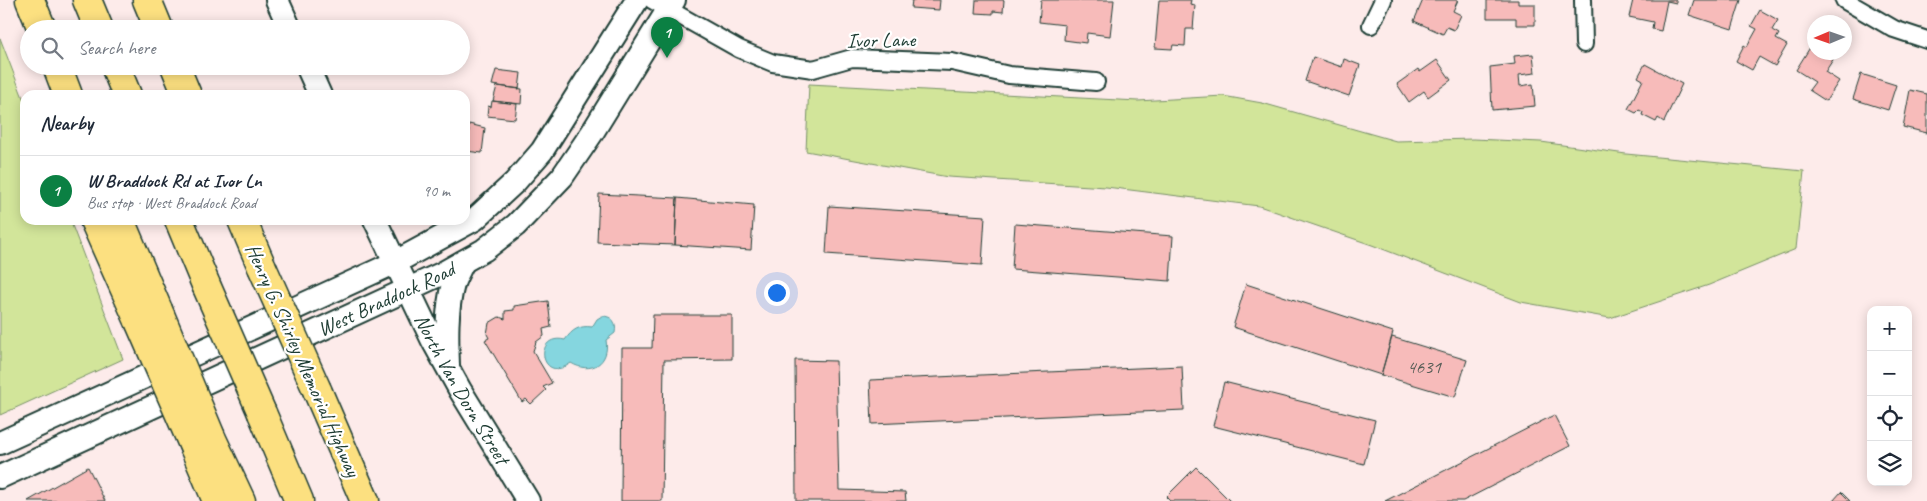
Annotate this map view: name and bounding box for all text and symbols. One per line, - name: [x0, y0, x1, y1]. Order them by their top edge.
- north arrow: [1807, 15, 1852, 60]
- pin: 1: [651, 17, 683, 58]
- search box: [20, 20, 470, 75]
- street label: Ivor Lane: [846, 26, 917, 54]
- icon: search: [38, 34, 66, 62]
- text: Search here: [78, 36, 155, 60]
- text: Nearby: [40, 110, 93, 136]
- text: W Braddock Rd at Ivor Ln: [87, 169, 262, 193]
- text: 1: [52, 181, 60, 201]
- text: 90 m: [423, 181, 450, 201]
- text: Bus stop · West Braddock Road: [87, 193, 256, 213]
- street label: Henry G. Shirley Memorial Highway: [240, 239, 367, 482]
- street label: West Braddock Road: [313, 254, 462, 342]
- your location: [764, 280, 790, 306]
- map controls: [1867, 306, 1912, 486]
- button: +: [1867, 306, 1912, 351]
- street label: North Van Dorn Street: [409, 310, 517, 471]
- button: −: [1867, 351, 1912, 396]
- house number: 4631: [1407, 355, 1443, 379]
- button: locate: [1867, 396, 1912, 441]
- button: layers: [1867, 441, 1912, 486]

